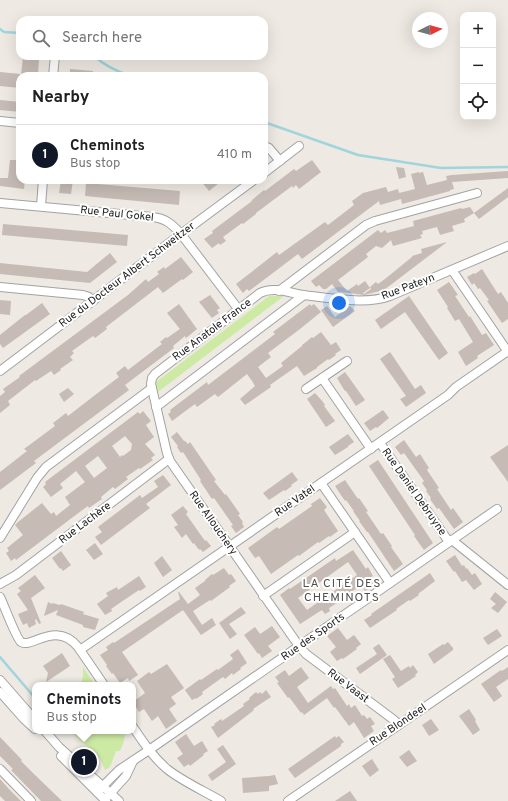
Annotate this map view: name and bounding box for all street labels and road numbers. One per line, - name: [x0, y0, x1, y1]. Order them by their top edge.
- street label: Rue Paul Gokel: [79, 203, 155, 225]
- street label: Rue du Docteur Albert Schweitzer: [56, 219, 198, 331]
- street label: Rue Pateyn: [379, 270, 437, 304]
- street label: Rue Anatole France: [170, 296, 254, 364]
- street label: Rue Daniel Debruyne: [379, 446, 449, 538]
- street label: Rue Vatel: [272, 482, 318, 520]
- street label: Rue Allouchery: [186, 488, 240, 558]
- street label: Rue Lachère: [56, 499, 114, 547]
- street label: Rue des Sports: [279, 610, 347, 664]
- street label: Rue Vaast: [324, 666, 372, 706]
- street label: Rue Blondeel: [367, 701, 429, 749]

